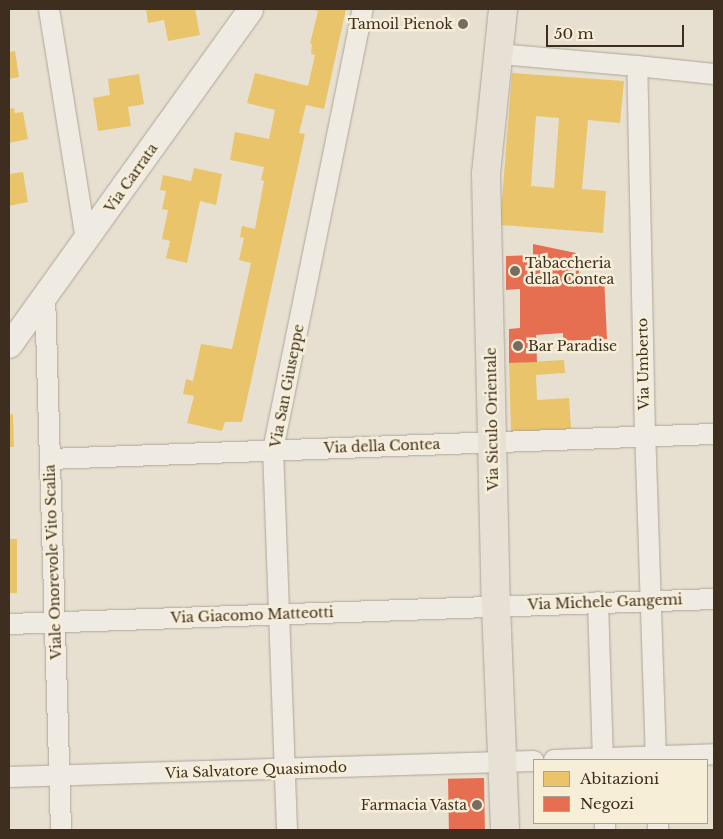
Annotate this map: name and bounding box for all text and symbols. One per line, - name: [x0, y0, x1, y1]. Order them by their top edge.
- scale bar: [548, 15, 686, 47]
- place label: Tamoil Pienok: [348, 16, 453, 32]
- marker: Tamoil Pienok: [457, 18, 469, 30]
- text: 50 m: [554, 24, 594, 43]
- street label: Via Carrata: [101, 140, 161, 216]
- place label: Tabaccheria della Contea: [525, 255, 614, 288]
- marker: Tabaccheria della Contea: [509, 265, 521, 277]
- street label: Via Umberto: [634, 318, 652, 410]
- street label: Via San Giuseppe: [267, 323, 307, 449]
- place label: Bar Paradise: [528, 338, 617, 354]
- marker: Bar Paradise: [512, 340, 524, 352]
- street label: Via Siculo Orientale: [482, 347, 502, 491]
- street label: Via della Contea: [323, 436, 441, 456]
- street label: Viale Onorevole Vito Scalia: [41, 464, 65, 660]
- street label: Via Michele Gangemi: [527, 591, 683, 613]
- street label: Via Giacomo Matteotti: [170, 604, 334, 626]
- street label: Via Salvatore Quasimodo: [165, 758, 347, 782]
- legend: [533, 759, 708, 824]
- text: Abitazioni: [580, 769, 659, 788]
- text: Negozi: [580, 794, 634, 813]
- place label: Farmacia Vasta: [360, 797, 467, 813]
- marker: Farmacia Vasta: [471, 799, 483, 811]

